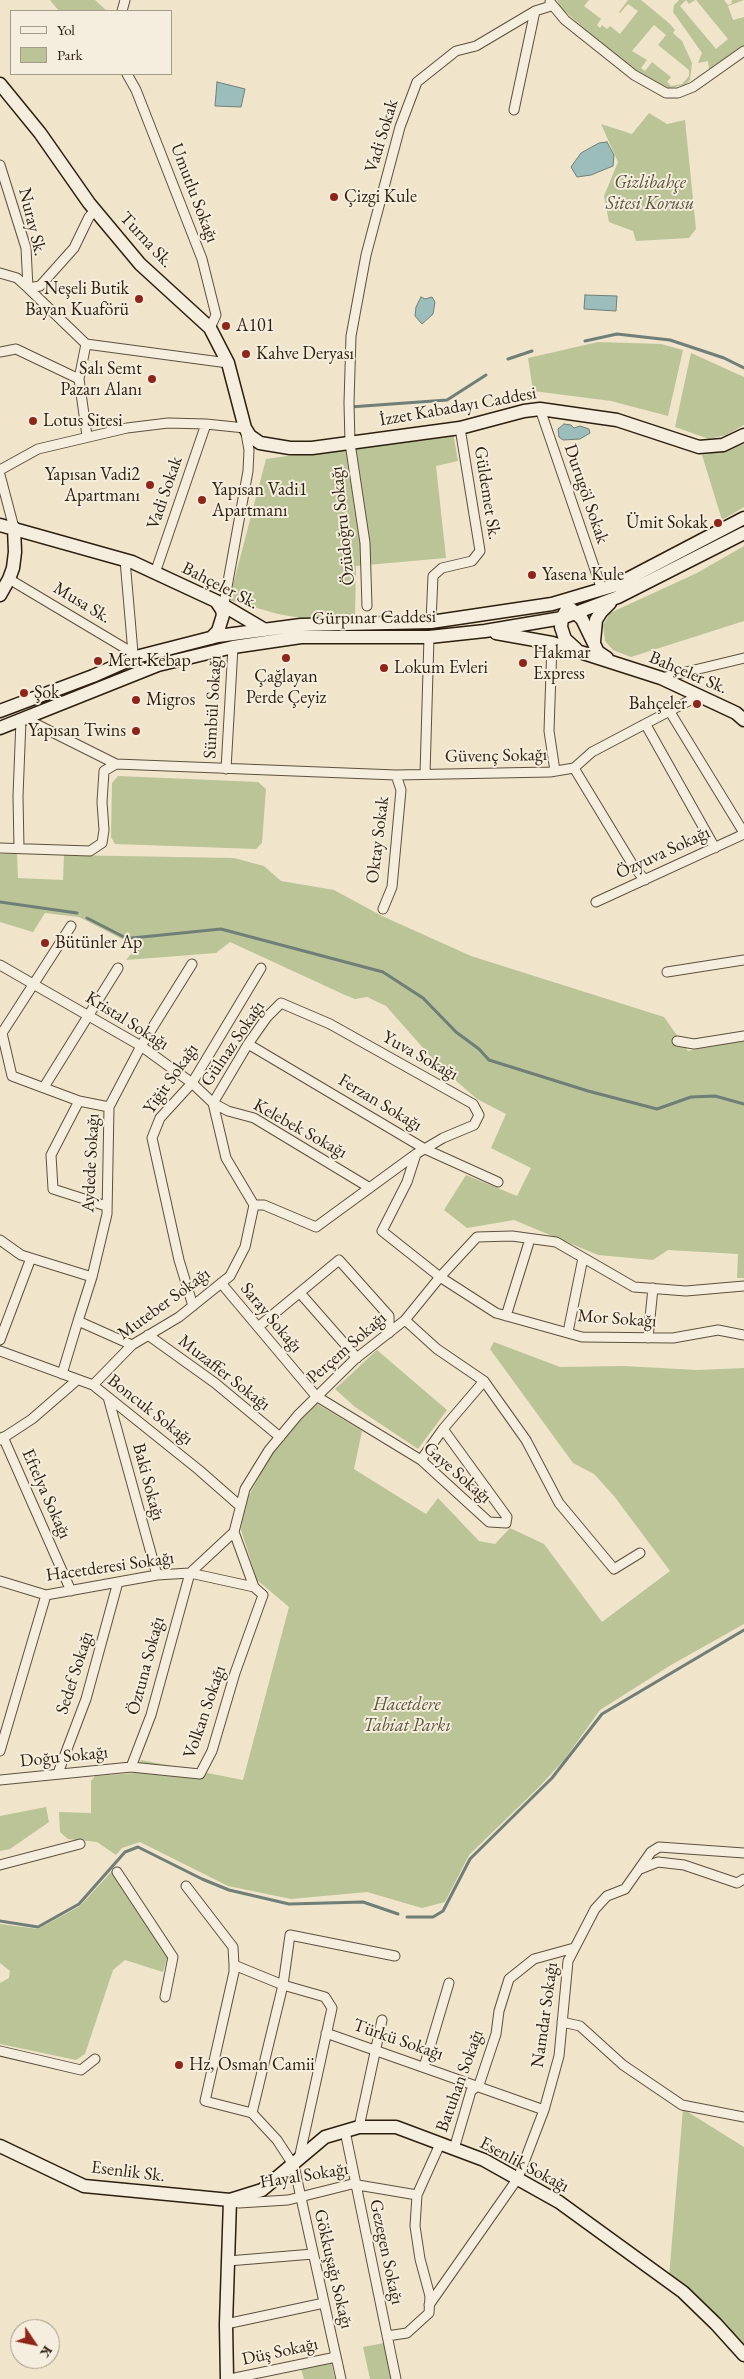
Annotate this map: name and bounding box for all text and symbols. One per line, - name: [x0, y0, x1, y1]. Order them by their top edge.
- legend: [10, 10, 172, 75]
- text: Yol: [57, 20, 75, 39]
- text: Park: [57, 45, 83, 64]
- street label: Vadi Sokak: [361, 97, 403, 175]
- street label: Umutlu Sokağı: [165, 140, 223, 246]
- park label: Gizlibahçe Sitesi Korusu: [606, 172, 694, 214]
- street label: Nuray Sk.: [13, 186, 51, 258]
- place label: Çizgi Kule: [344, 186, 417, 208]
- marker: Çizgi Kule: [328, 191, 340, 203]
- street label: Turna Sk.: [115, 207, 177, 273]
- place label: Neşeli Butik Bayan Kuaförü: [25, 278, 129, 320]
- marker: Neşeli Butik Bayan Kuaförü: [133, 293, 145, 305]
- place label: A101: [236, 315, 274, 337]
- marker: A101: [220, 320, 232, 332]
- place label: Kahve Deryası: [256, 343, 354, 365]
- marker: Kahve Deryası: [240, 348, 252, 360]
- place label: Salı Semt Pazarı Alanı: [60, 358, 142, 400]
- marker: Salı Semt Pazarı Alanı: [146, 373, 158, 385]
- street label: İzzet Kabadayı Caddesi: [378, 383, 538, 431]
- place label: Lotus Sitesi: [43, 410, 123, 432]
- marker: Lotus Sitesi: [27, 415, 39, 427]
- street label: Durugöl Sokak: [559, 441, 613, 547]
- street label: Güldemet Sk.: [469, 445, 505, 541]
- street label: Vadi Sokak: [142, 454, 188, 532]
- place label: Yapısan Vadi2 Apartmanı: [45, 464, 140, 506]
- street label: Özüdoğru Sokağı: [326, 465, 360, 587]
- marker: Yapısan Vadi2 Apartmanı: [144, 479, 156, 491]
- place label: Yapısan Vadi1 Apartmanı: [212, 479, 307, 522]
- marker: Yapısan Vadi1 Apartmanı: [196, 494, 208, 506]
- place label: Ümit Sokak: [626, 512, 708, 534]
- marker: Ümit Sokak: [712, 517, 724, 529]
- street label: Bahçeler Sk.: [178, 558, 262, 614]
- place label: Yasena Kule: [542, 564, 624, 586]
- marker: Yasena Kule: [526, 569, 538, 581]
- street label: Musa Sk.: [49, 577, 115, 629]
- street label: Gürpınar Caddesi: [312, 606, 436, 630]
- place label: Hakmar Express: [533, 642, 590, 684]
- street label: Bahçeler Sk.: [646, 647, 730, 699]
- place label: Mert Kebap: [108, 650, 191, 672]
- marker: Çağlayan Perde Çeyiz: [280, 652, 292, 664]
- marker: Mert Kebap: [92, 655, 104, 667]
- street label: Sümbül Sokağı: [200, 655, 226, 759]
- place label: Lokum Evleri: [394, 657, 488, 679]
- marker: Hakmar Express: [517, 657, 529, 669]
- marker: Lokum Evleri: [378, 662, 390, 674]
- place label: Çağlayan Perde Çeyiz: [246, 666, 326, 709]
- place label: Şok: [34, 682, 59, 704]
- marker: Şok: [18, 687, 30, 699]
- place label: Migros: [146, 689, 195, 711]
- place label: Bahçeler: [629, 693, 687, 715]
- marker: Migros: [130, 694, 142, 706]
- marker: Bahçeler: [691, 698, 703, 710]
- place label: Yapısan Twins: [28, 720, 126, 742]
- marker: Yapısan Twins: [130, 725, 142, 737]
- street label: Güvenç Sokağı: [445, 744, 547, 768]
- street label: Oktay Sokak: [362, 795, 394, 885]
- street label: Özyuva Sokağı: [613, 822, 713, 884]
- place label: Bütünler Ap: [55, 932, 142, 954]
- marker: Bütünler Ap: [39, 937, 51, 949]
- street label: Kristal Sokağı: [81, 987, 173, 1055]
- street label: Gülnaz Sokağı: [197, 997, 269, 1091]
- street label: Yuva Sokağı: [378, 1026, 462, 1086]
- street label: Yiğit Sokağı: [139, 1040, 203, 1118]
- street label: Ferzan Sokağı: [334, 1070, 426, 1136]
- street label: Kelebek Sokağı: [249, 1094, 351, 1164]
- street label: Aydede Sokağı: [78, 1113, 104, 1213]
- street label: Muteber Sokağı: [113, 1263, 215, 1345]
- street label: Saray Sokağı: [235, 1279, 307, 1357]
- street label: Mor Sokağı: [577, 1305, 657, 1333]
- street label: Perçem Sokağı: [303, 1308, 391, 1388]
- street label: Muzaffer Sokağı: [174, 1330, 274, 1416]
- street label: Boncuk Sokağı: [103, 1370, 197, 1450]
- street label: Gaye Sokağı: [419, 1438, 495, 1508]
- street label: Baki Sokağı: [127, 1441, 169, 1523]
- street label: Eftelya Sokağı: [17, 1446, 75, 1542]
- street label: Hacetderesi Sokağı: [44, 1547, 176, 1587]
- street label: Öztuna Sokağı: [123, 1615, 169, 1717]
- street label: Sedef Sokağı: [52, 1629, 98, 1717]
- street label: Volkan Sokağı: [179, 1663, 231, 1761]
- park label: Hacetdere Tabiat Parkı: [363, 1694, 451, 1736]
- street label: Doğu Sokağı: [19, 1742, 109, 1772]
- street label: Namdar Sokağı: [527, 1961, 563, 2069]
- street label: Türkü Sokağı: [350, 2014, 446, 2066]
- street label: Batuhan Sokağı: [431, 2027, 489, 2135]
- place label: Hz, Osman Camii: [189, 2054, 315, 2076]
- marker: Hz, Osman Camii: [173, 2059, 185, 2071]
- street label: Esenlik Sokağı: [476, 2132, 572, 2198]
- street label: Esenlik Sk.: [90, 2157, 166, 2187]
- street label: Hayal Sokağı: [258, 2158, 350, 2194]
- street label: Gezegen Sokağı: [364, 2198, 408, 2306]
- street label: Gökkuşağı Sokağı: [309, 2207, 357, 2331]
- north arrow: [10, 2319, 60, 2369]
- street label: Düş Sokağı: [240, 2333, 320, 2371]
- text: K: [36, 2342, 57, 2361]

